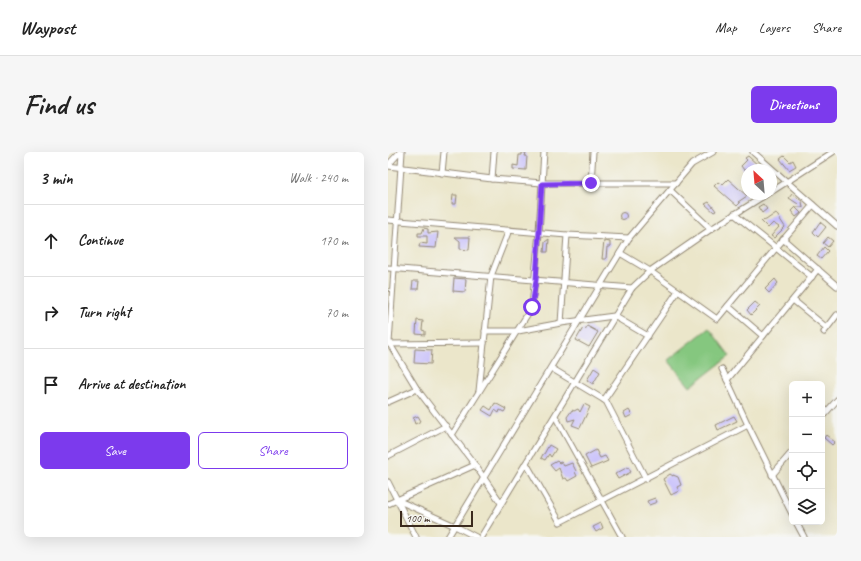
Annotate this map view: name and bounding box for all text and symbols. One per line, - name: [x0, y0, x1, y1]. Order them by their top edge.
- text: Waypost: [20, 16, 75, 40]
- text: Map: [715, 19, 737, 36]
- text: Layers: [759, 19, 790, 36]
- text: Share: [812, 19, 841, 36]
- button: Directions: [751, 86, 837, 123]
- text: Find us: [24, 87, 94, 122]
- north arrow: [741, 164, 777, 200]
- text: 3 min: [40, 168, 73, 189]
- text: Walk · 240 m: [289, 170, 348, 186]
- route end: [582, 174, 600, 192]
- icon: ahead: [40, 230, 62, 252]
- text: Continue: [78, 231, 123, 250]
- text: 170 m: [320, 233, 348, 249]
- route start: [523, 298, 541, 316]
- icon: right: [40, 302, 62, 324]
- text: Turn right: [78, 303, 131, 322]
- text: 70 m: [326, 305, 348, 321]
- icon: arrive: [40, 374, 62, 396]
- text: Arrive at destination: [78, 375, 185, 394]
- map controls: [789, 381, 825, 525]
- button: +: [789, 381, 825, 417]
- button: −: [789, 417, 825, 453]
- button: Save: [40, 432, 190, 469]
- button: Share: [198, 432, 348, 469]
- button: locate: [789, 453, 825, 489]
- button: layers: [789, 489, 825, 525]
- scale bar: [400, 509, 473, 528]
- text: 100 m: [406, 511, 430, 525]

